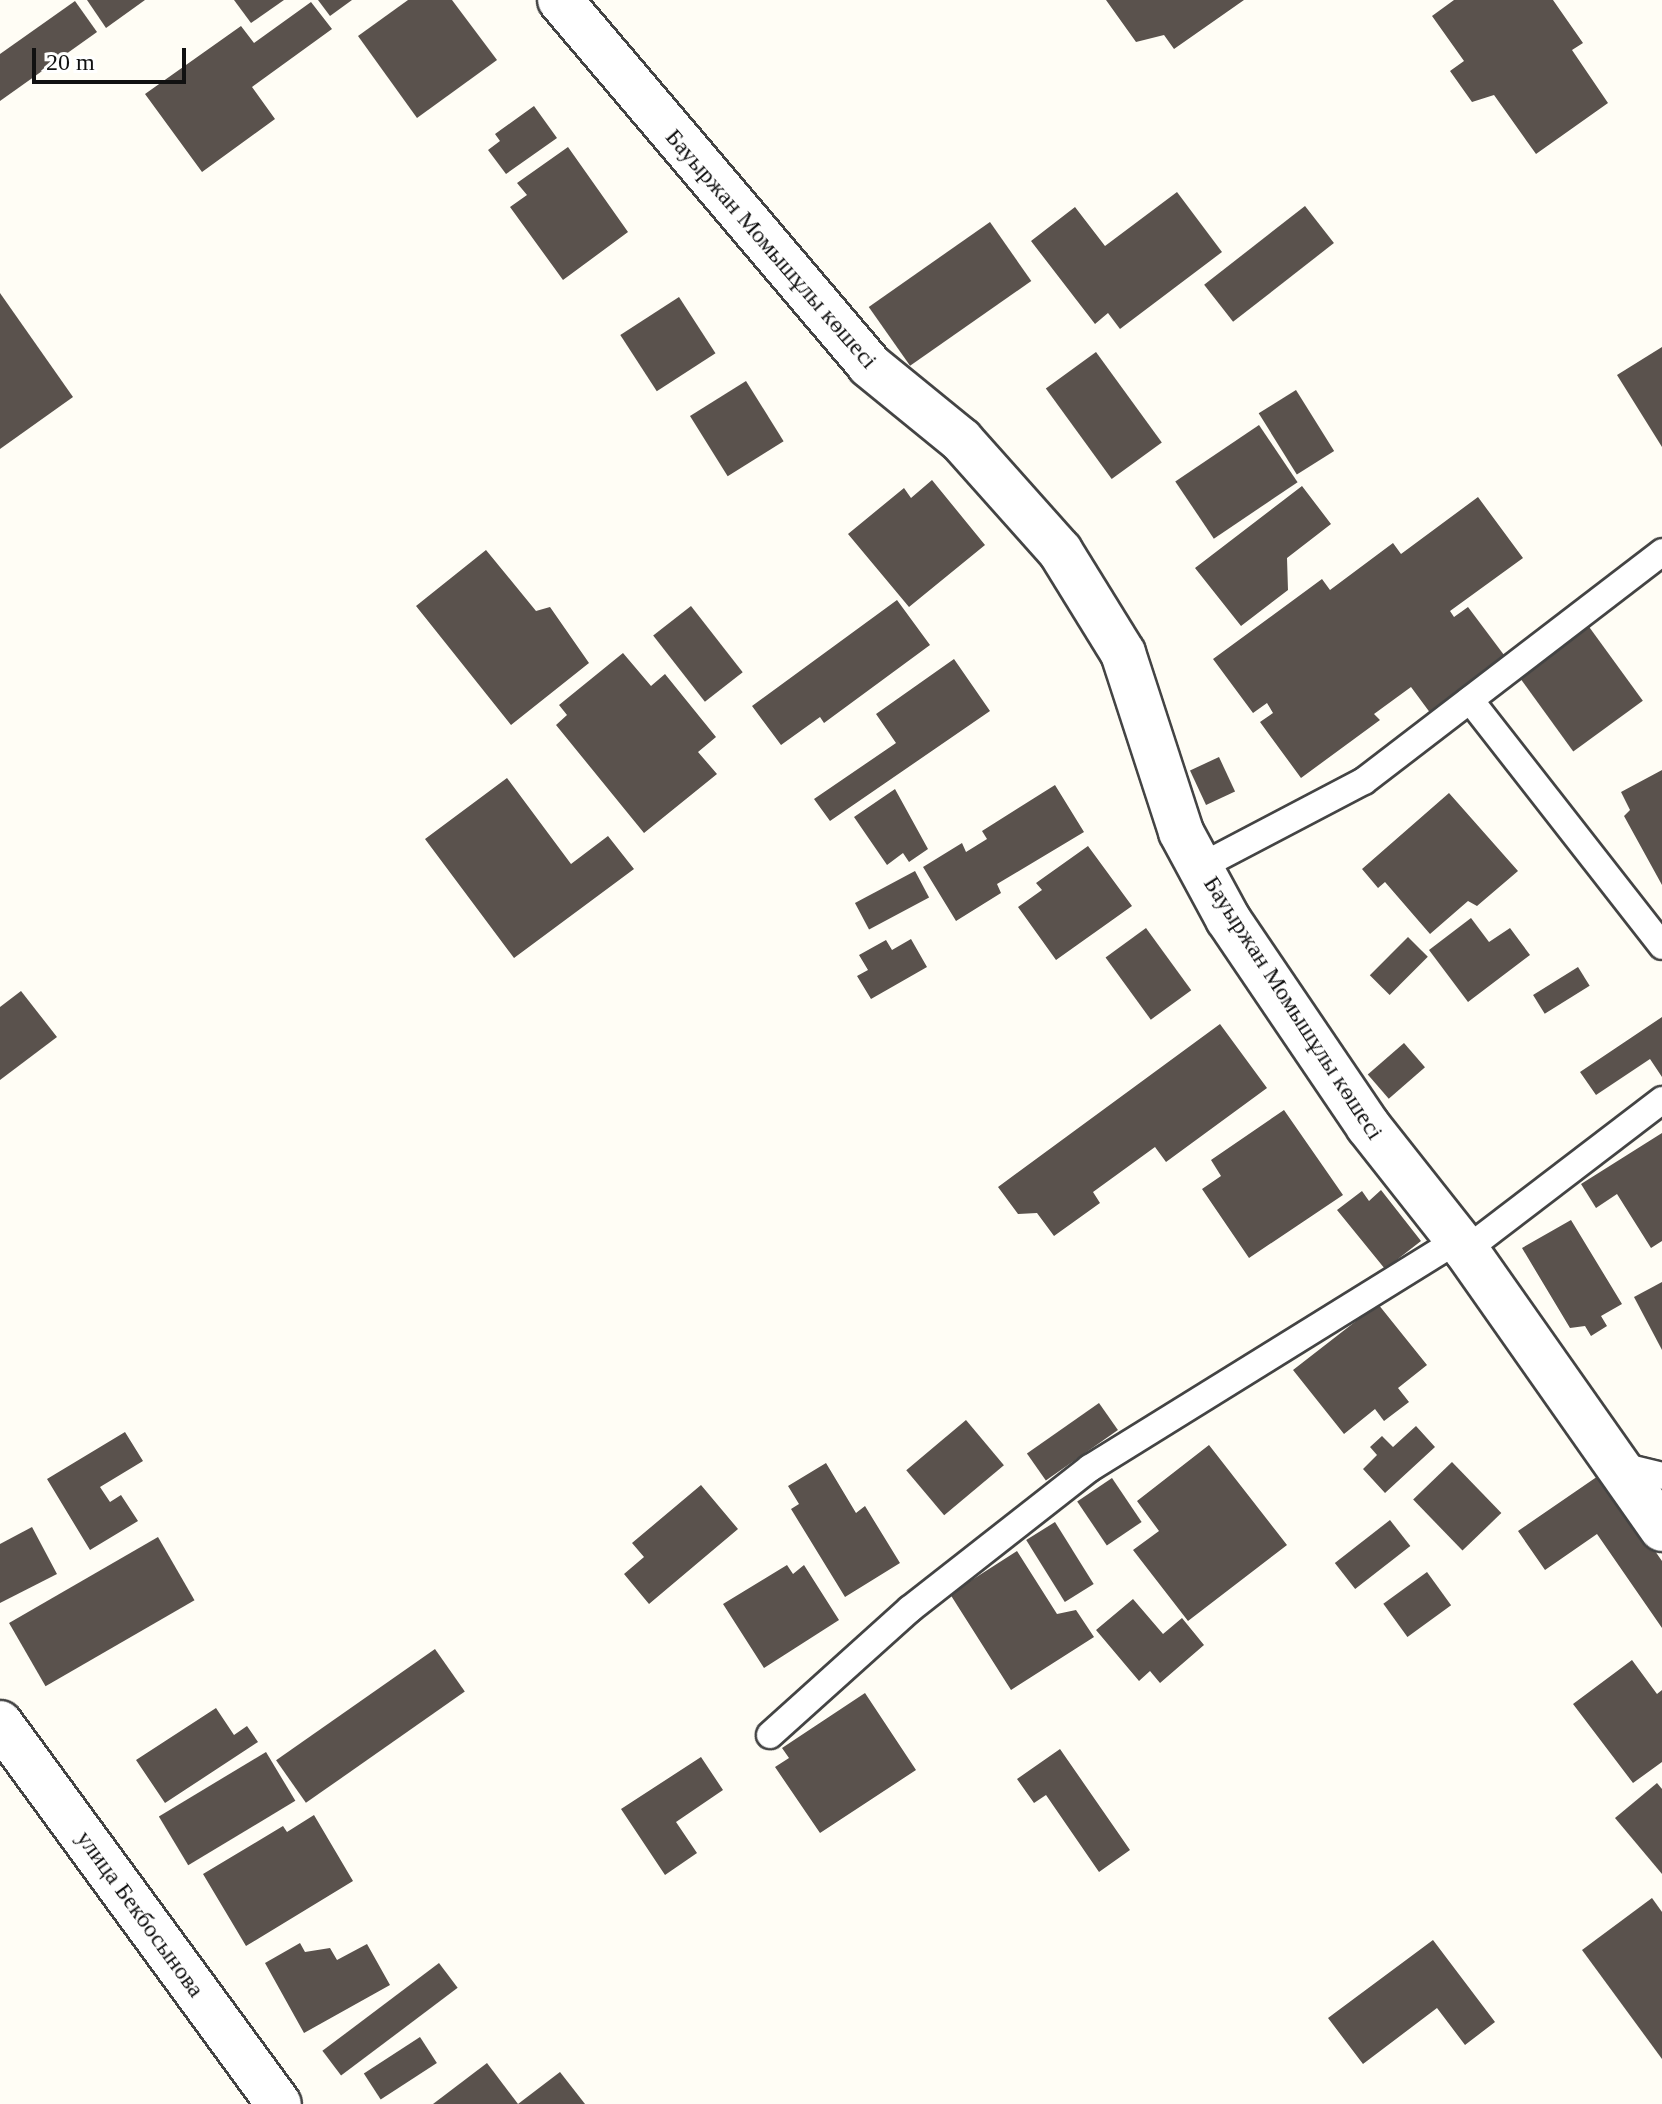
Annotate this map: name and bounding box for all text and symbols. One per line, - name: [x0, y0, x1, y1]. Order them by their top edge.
- scale bar: [36, 32, 190, 82]
- text: 20 m: [46, 49, 95, 75]
- street label: Бауыржан Момышұлы көшесі: [659, 123, 883, 375]
- street label: Бауыржан Момышұлы көшесі: [1197, 871, 1389, 1145]
- street label: улица Бекбосынова: [70, 1825, 210, 2003]

